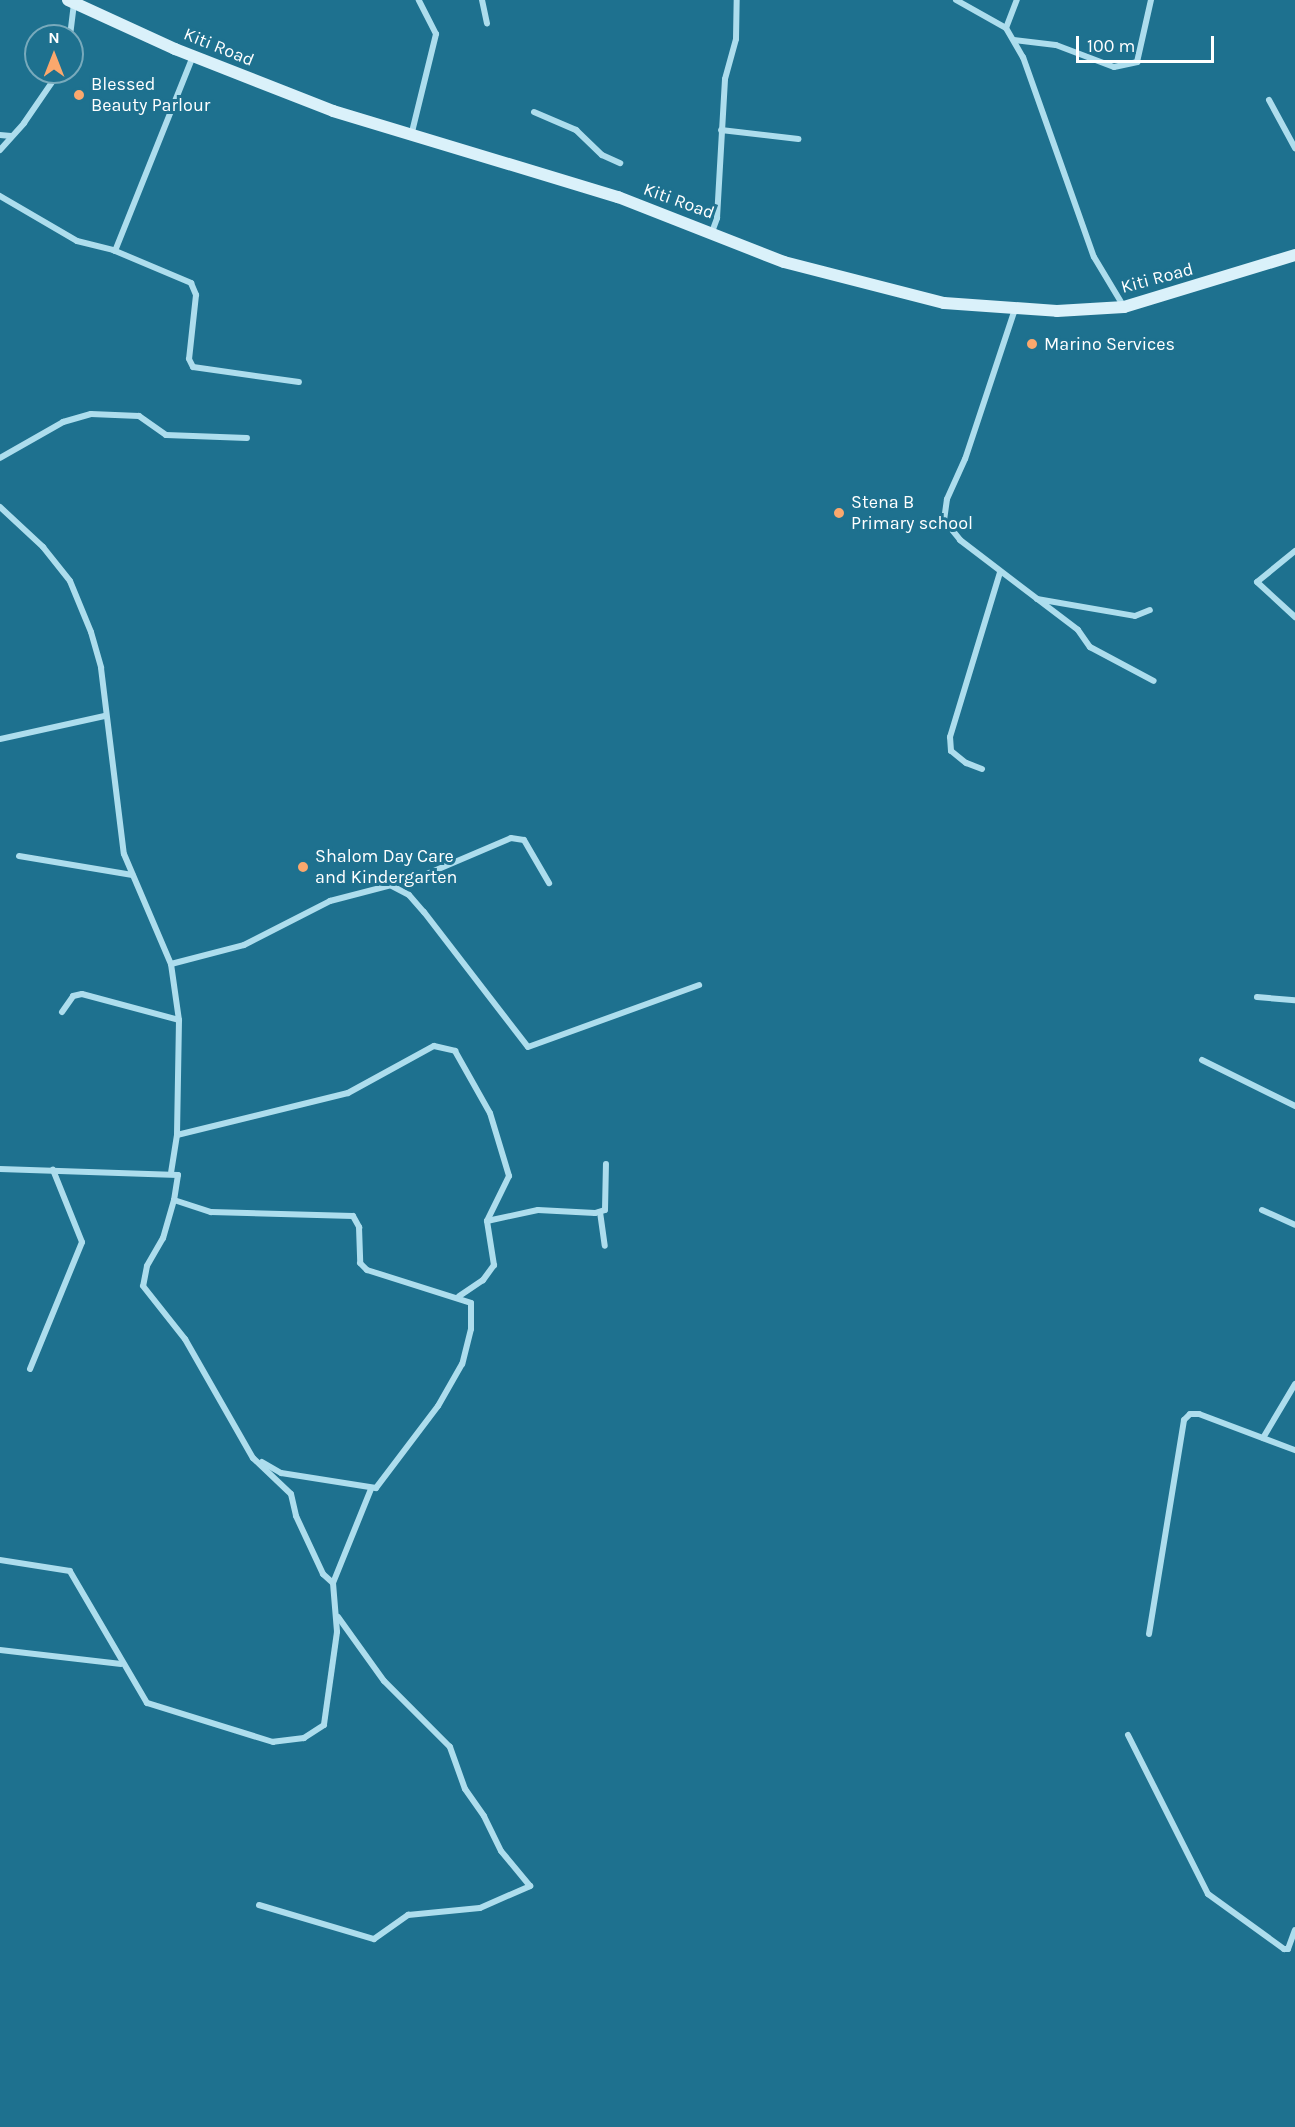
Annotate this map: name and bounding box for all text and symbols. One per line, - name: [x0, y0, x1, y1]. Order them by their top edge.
- street label: Kiti Road: [181, 23, 257, 71]
- north arrow: [24, 24, 84, 84]
- scale bar: [1079, 24, 1217, 62]
- text: N: [48, 28, 60, 47]
- text: 100 m: [1087, 35, 1135, 57]
- place label: Blessed Beauty Parlour: [91, 74, 210, 116]
- marker: Blessed Beauty Parlour: [72, 88, 86, 102]
- street label: Kiti Road: [640, 178, 718, 224]
- street label: Kiti Road: [1118, 258, 1196, 298]
- place label: Marino Services: [1044, 333, 1175, 355]
- marker: Marino Services: [1025, 337, 1039, 351]
- place label: Stena B Primary school: [851, 492, 973, 534]
- marker: Stena B Primary school: [832, 506, 846, 520]
- place label: Shalom Day Care and Kindergarten: [315, 846, 457, 888]
- marker: Shalom Day Care and Kindergarten: [296, 860, 310, 874]

